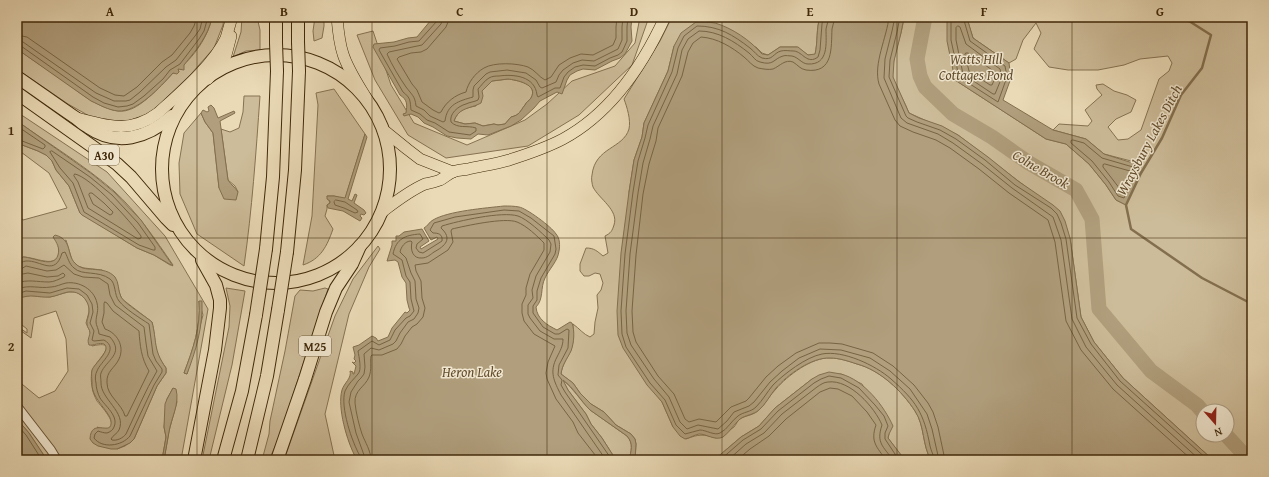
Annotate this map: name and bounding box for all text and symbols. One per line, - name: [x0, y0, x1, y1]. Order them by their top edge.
- text: A: [106, 2, 115, 21]
- text: B: [280, 2, 288, 21]
- text: C: [456, 2, 464, 21]
- text: D: [630, 2, 638, 21]
- text: E: [807, 2, 814, 21]
- text: F: [981, 2, 988, 21]
- text: G: [1156, 2, 1164, 21]
- water label: Watts Hill Cottages Pond: [939, 49, 1014, 85]
- water label: Wraysbury Lakes Ditch: [1111, 81, 1187, 199]
- text: 1: [8, 121, 14, 140]
- road number: A30: [89, 145, 119, 165]
- water label: Colne Brook: [1009, 145, 1074, 194]
- road number: M25: [299, 336, 331, 356]
- text: 2: [8, 337, 15, 356]
- water label: Heron Lake: [441, 362, 502, 382]
- north arrow: [1195, 403, 1235, 443]
- text: N: [1212, 424, 1225, 441]

